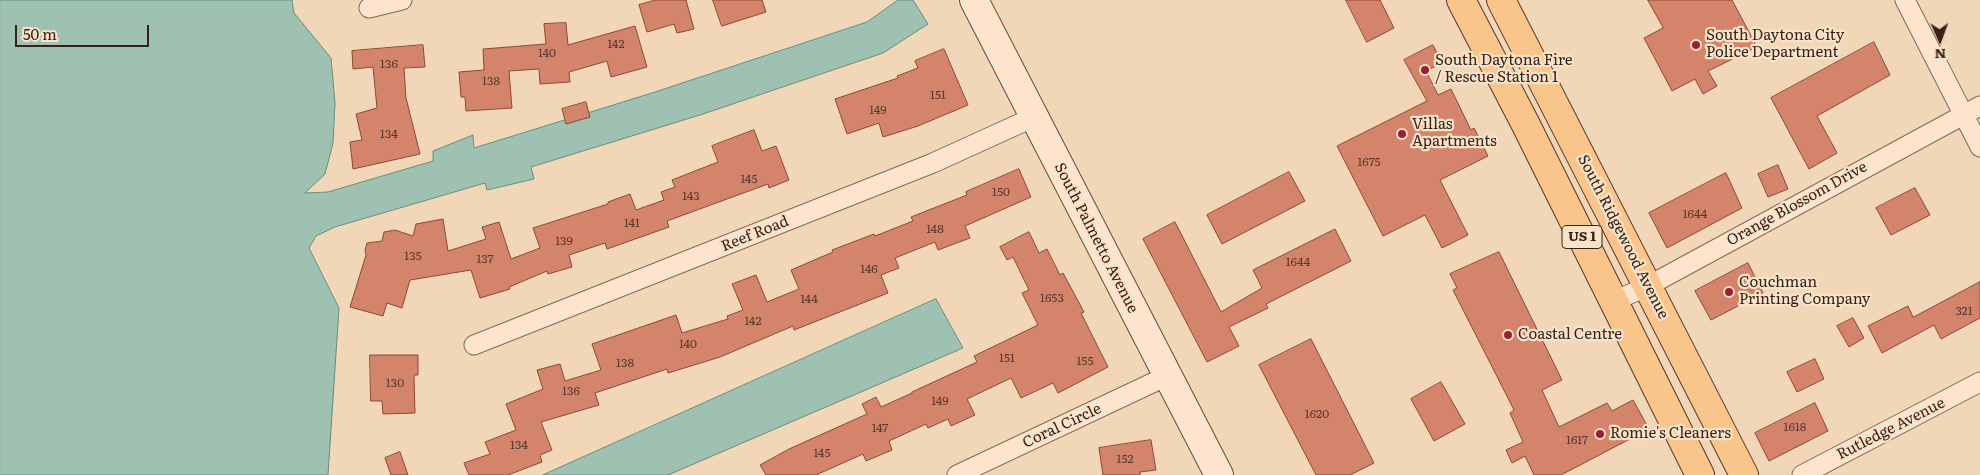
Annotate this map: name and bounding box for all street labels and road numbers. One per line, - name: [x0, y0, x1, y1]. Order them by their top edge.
- street label: South Ridgewood Avenue: [1574, 152, 1672, 322]
- street label: Orange Blossom Drive: [1724, 158, 1870, 250]
- street label: South Palmetto Avenue: [1050, 160, 1142, 316]
- street label: Reef Road: [719, 212, 791, 256]
- road number: US 1: [1562, 226, 1602, 248]
- street label: Rutledge Avenue: [1834, 394, 1948, 464]
- street label: Coral Circle: [1020, 400, 1104, 452]

